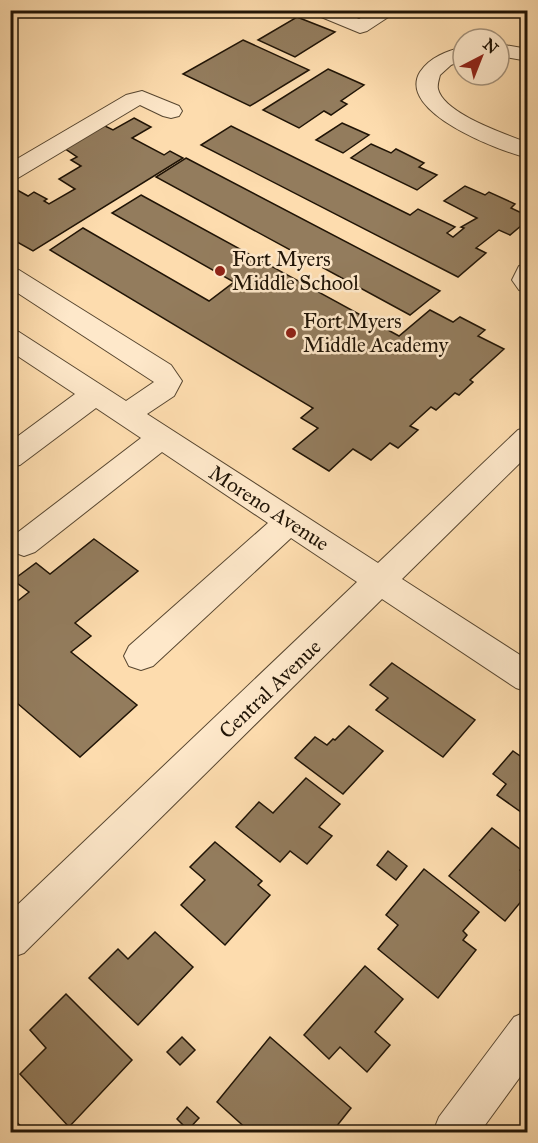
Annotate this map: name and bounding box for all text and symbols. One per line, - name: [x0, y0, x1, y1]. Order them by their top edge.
- north arrow: [451, 27, 511, 87]
- text: N: [479, 35, 502, 58]
- place label: Fort Myers Middle School: [232, 246, 359, 296]
- marker: Fort Myers Middle School: [213, 264, 227, 278]
- place label: Fort Myers Middle Academy: [303, 308, 450, 358]
- marker: Fort Myers Middle Academy: [284, 326, 298, 340]
- street label: Moreno Avenue: [204, 459, 334, 557]
- street label: Central Avenue: [214, 634, 327, 744]

